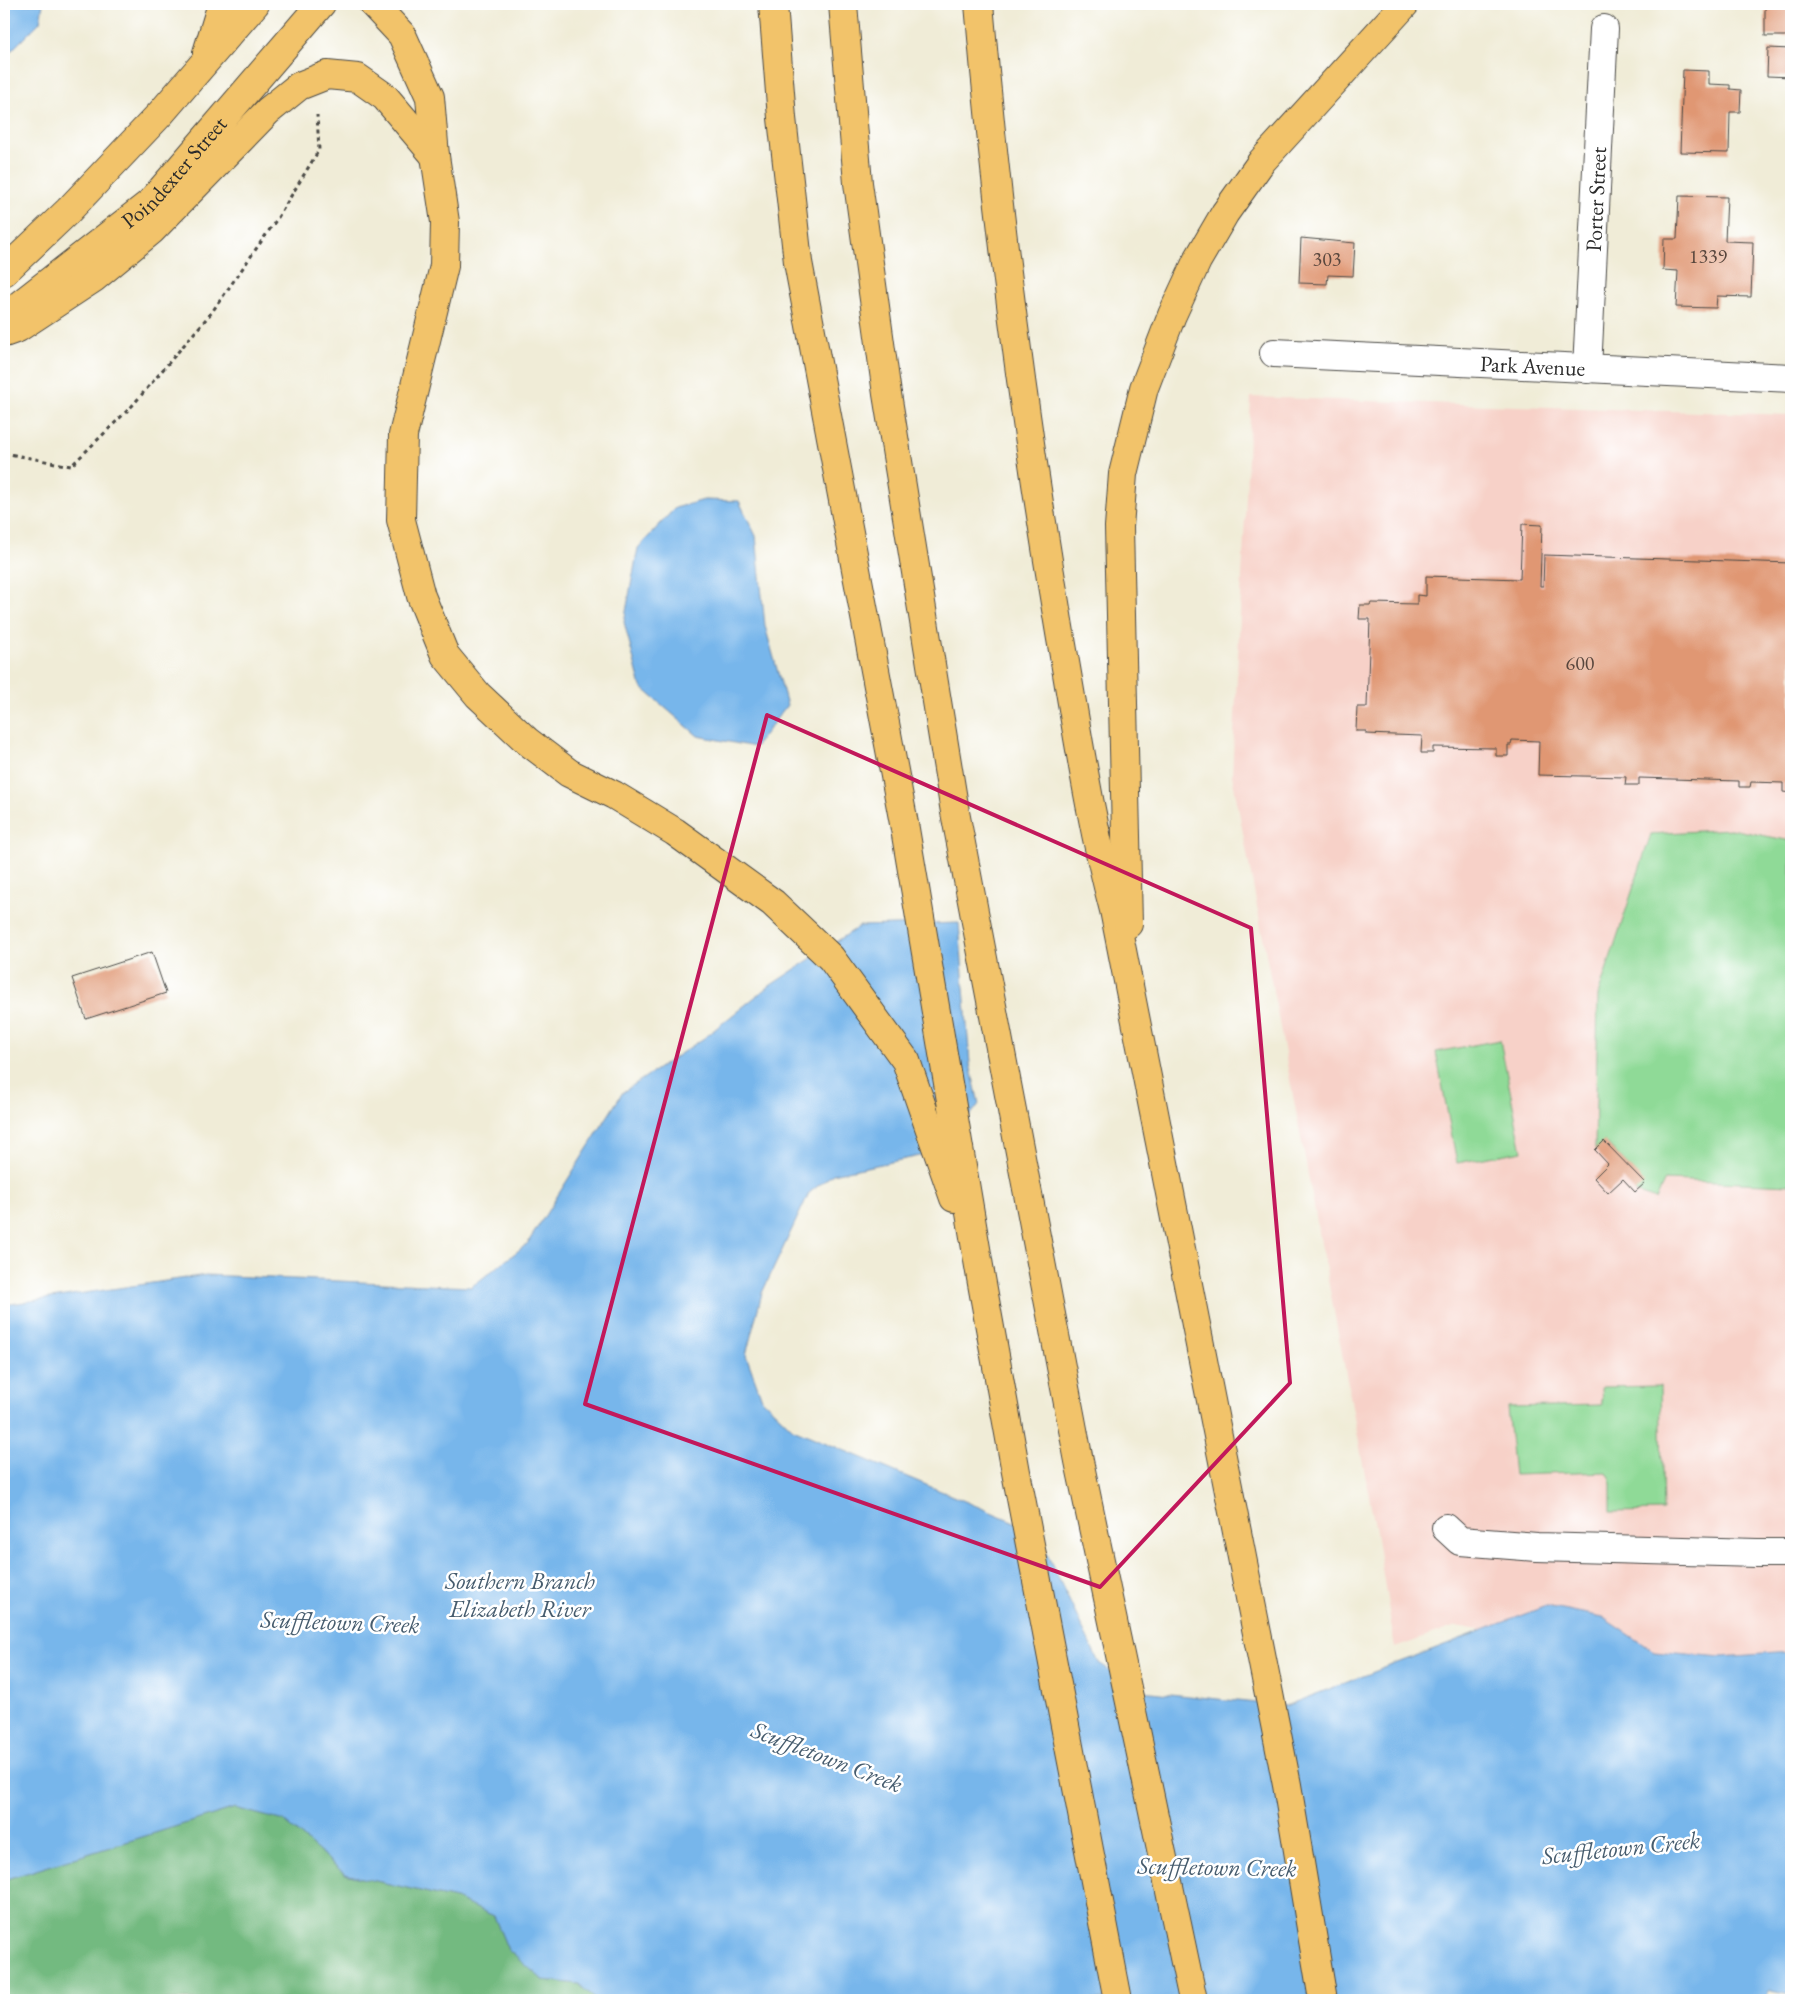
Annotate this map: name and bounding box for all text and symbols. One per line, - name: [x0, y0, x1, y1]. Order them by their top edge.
- street label: Poindexter Street: [115, 110, 233, 235]
- street label: Porter Street: [1579, 146, 1613, 252]
- house number: 1339: [1689, 243, 1728, 269]
- house number: 303: [1313, 246, 1341, 272]
- street label: Park Avenue: [1479, 349, 1586, 383]
- house number: 600: [1566, 650, 1595, 676]
- water label: Southern Branch Elizabeth River: [444, 1565, 595, 1624]
- water label: Scuffletown Creek: [259, 1603, 420, 1640]
- water label: Scuffletown Creek: [746, 1713, 907, 1800]
- water label: Scuffletown Creek: [1539, 1824, 1702, 1871]
- water label: Scuffletown Creek: [1136, 1850, 1297, 1883]

